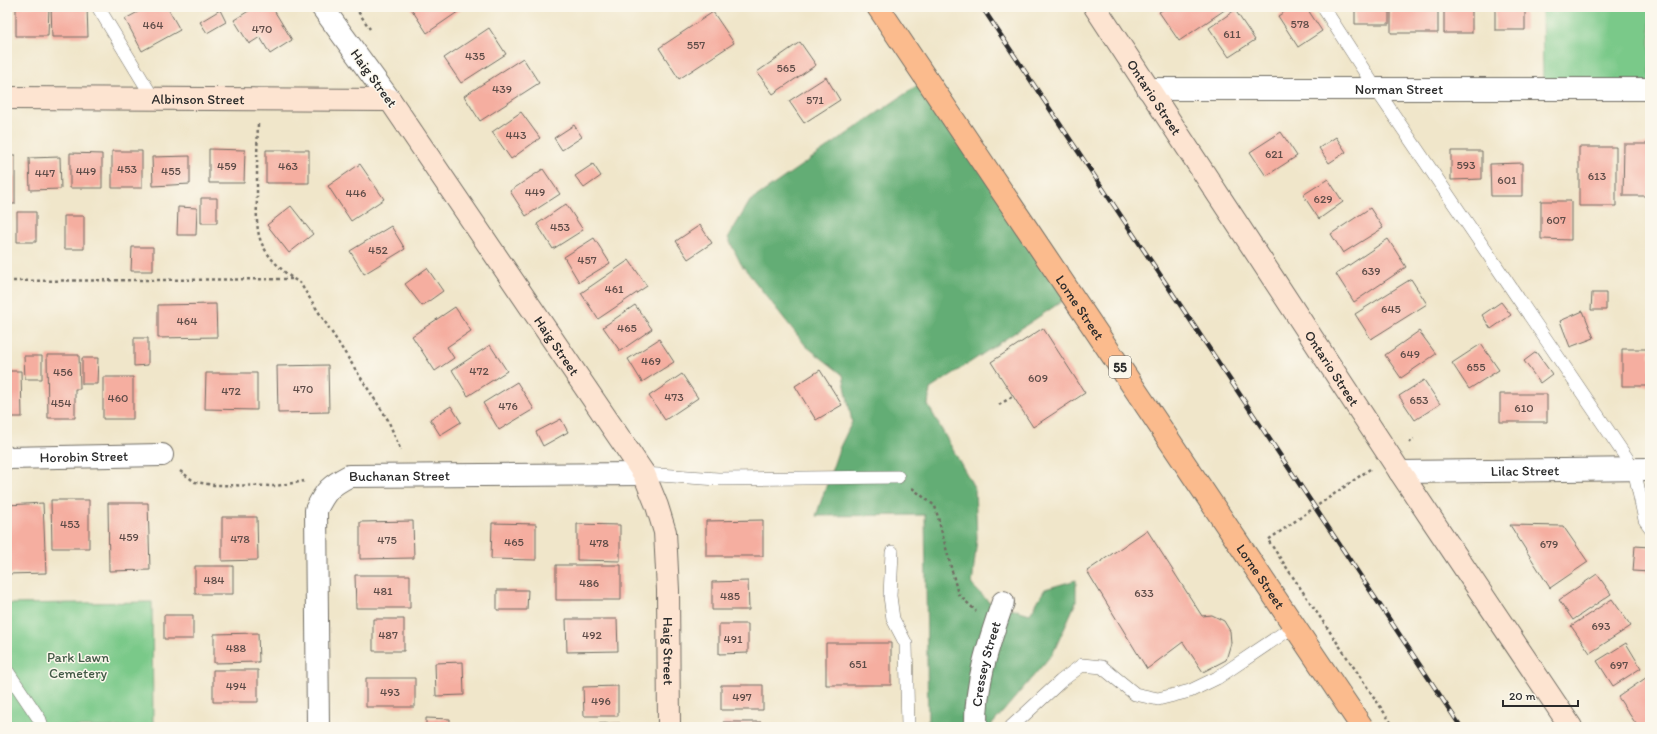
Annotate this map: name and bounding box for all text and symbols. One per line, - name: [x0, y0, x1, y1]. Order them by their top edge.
- house number: 578: [1291, 17, 1310, 31]
- house number: 464: [143, 18, 163, 32]
- house number: 470: [252, 22, 272, 36]
- house number: 611: [1223, 27, 1241, 41]
- house number: 557: [687, 38, 705, 52]
- street label: Haig Street: [347, 46, 401, 111]
- house number: 435: [465, 49, 485, 63]
- street label: Ontario Street: [1123, 57, 1185, 139]
- house number: 565: [777, 61, 795, 75]
- street label: Norman Street: [1355, 81, 1443, 98]
- house number: 439: [492, 82, 512, 96]
- street label: Albinson Street: [151, 91, 245, 108]
- house number: 571: [806, 93, 824, 107]
- house number: 443: [506, 128, 527, 142]
- house number: 621: [1265, 147, 1284, 161]
- house number: 593: [1456, 158, 1476, 172]
- house number: 459: [217, 159, 237, 173]
- house number: 463: [278, 159, 299, 173]
- house number: 453: [117, 162, 137, 176]
- house number: 449: [76, 164, 96, 178]
- house number: 455: [161, 164, 181, 178]
- house number: 447: [35, 166, 55, 180]
- house number: 613: [1588, 169, 1607, 183]
- house number: 601: [1497, 173, 1517, 187]
- house number: 449: [525, 185, 545, 199]
- house number: 446: [346, 186, 366, 200]
- house number: 629: [1314, 192, 1332, 206]
- house number: 607: [1546, 213, 1566, 227]
- house number: 453: [550, 220, 570, 234]
- house number: 452: [368, 243, 389, 257]
- house number: 457: [577, 253, 597, 267]
- house number: 639: [1361, 264, 1381, 278]
- street label: Lorne Street: [1052, 272, 1107, 343]
- house number: 461: [604, 282, 624, 296]
- house number: 645: [1381, 302, 1401, 316]
- street label: Haig Street: [530, 313, 583, 379]
- house number: 464: [177, 314, 197, 328]
- house number: 465: [617, 321, 637, 335]
- street label: Ontario Street: [1301, 327, 1363, 410]
- house number: 649: [1400, 347, 1420, 361]
- house number: 469: [641, 354, 661, 368]
- road number: 55: [1109, 356, 1131, 378]
- house number: 655: [1467, 360, 1485, 374]
- house number: 472: [469, 364, 489, 378]
- house number: 456: [53, 365, 73, 379]
- house number: 609: [1028, 371, 1048, 385]
- house number: 470: [293, 382, 313, 396]
- house number: 472: [221, 384, 241, 398]
- house number: 473: [664, 390, 684, 404]
- house number: 460: [108, 391, 128, 405]
- house number: 653: [1409, 393, 1429, 407]
- house number: 454: [51, 396, 71, 410]
- house number: 476: [498, 399, 518, 413]
- house number: 610: [1514, 401, 1534, 415]
- street label: Horobin Street: [40, 448, 128, 466]
- street label: Lilac Street: [1491, 462, 1559, 480]
- street label: Buchanan Street: [349, 467, 450, 485]
- house number: 453: [60, 517, 80, 531]
- house number: 459: [119, 530, 139, 544]
- house number: 478: [230, 532, 250, 546]
- house number: 475: [377, 533, 397, 547]
- house number: 465: [504, 535, 524, 549]
- house number: 478: [589, 536, 609, 550]
- house number: 679: [1540, 537, 1558, 551]
- street label: Lorne Street: [1232, 541, 1288, 612]
- house number: 484: [203, 573, 225, 587]
- house number: 486: [579, 576, 599, 590]
- house number: 481: [373, 584, 393, 598]
- house number: 633: [1134, 586, 1154, 600]
- house number: 485: [720, 589, 740, 603]
- street label: Haig Street: [659, 617, 677, 685]
- street label: Cressey Street: [969, 619, 1005, 708]
- house number: 693: [1591, 619, 1611, 633]
- house number: 487: [378, 628, 398, 642]
- house number: 492: [582, 628, 603, 642]
- house number: 491: [723, 632, 743, 646]
- house number: 488: [226, 641, 247, 655]
- park label: Park Lawn Cemetery: [47, 649, 109, 682]
- house number: 651: [849, 657, 868, 671]
- house number: 697: [1610, 658, 1628, 672]
- house number: 494: [226, 679, 246, 693]
- scale bar: [1503, 682, 1578, 708]
- house number: 493: [380, 685, 400, 699]
- text: 20 m: [1509, 689, 1536, 703]
- house number: 497: [732, 690, 752, 704]
- house number: 496: [591, 694, 611, 708]

